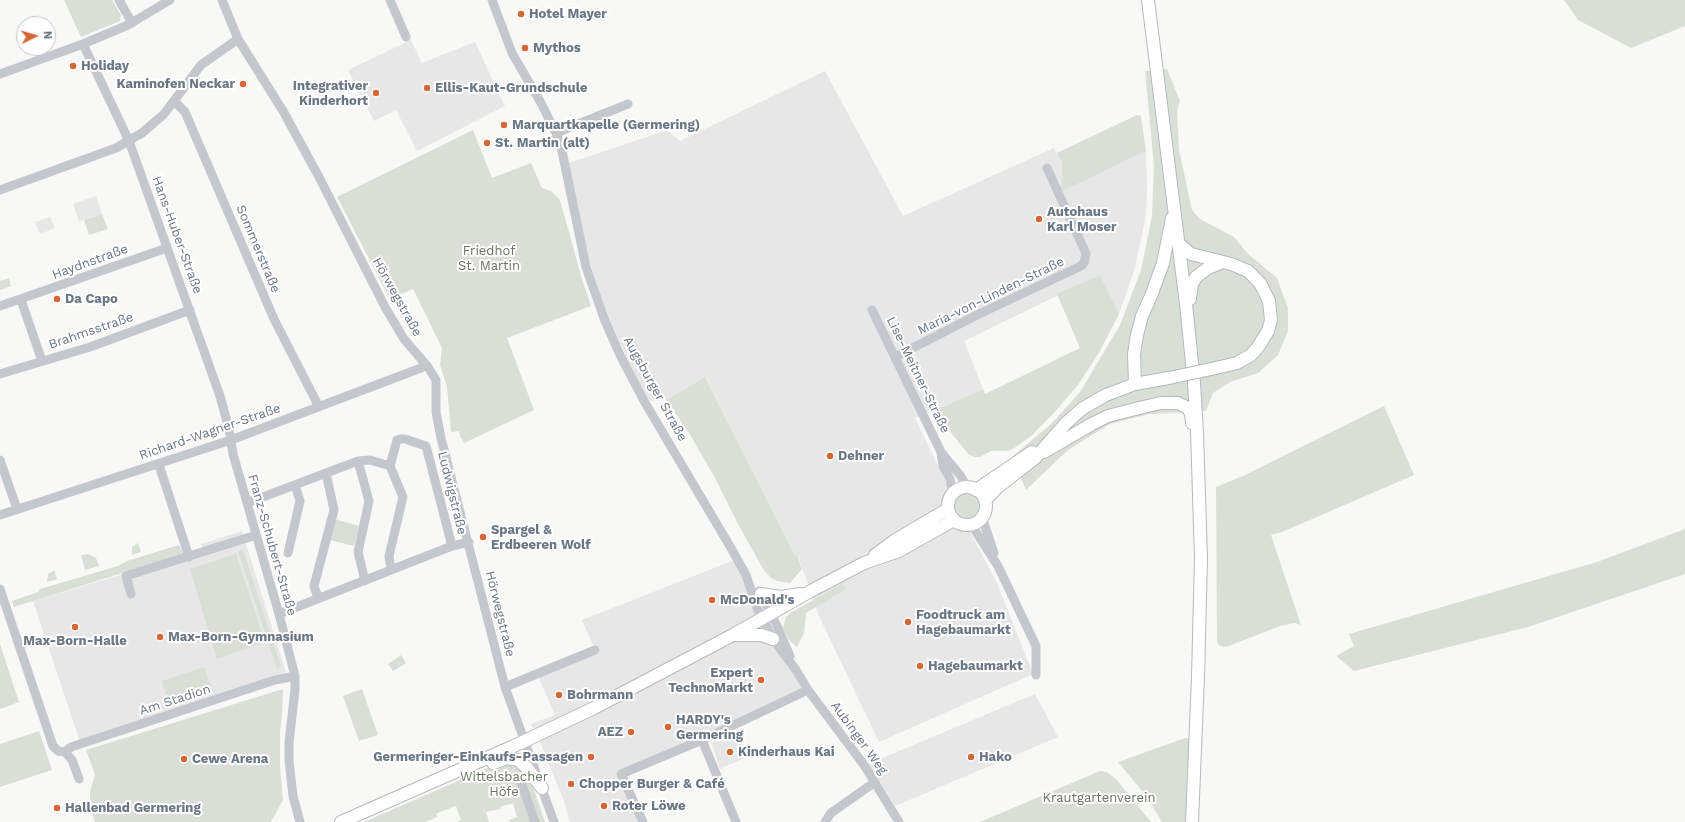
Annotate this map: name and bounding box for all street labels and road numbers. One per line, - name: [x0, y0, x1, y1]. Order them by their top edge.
- street label: Hans-Huber-Straße: [148, 174, 206, 296]
- street label: Sommerstraße: [233, 203, 283, 295]
- street label: Haydnstraße: [50, 241, 130, 283]
- street label: Maria-von-Linden-Straße: [915, 254, 1067, 338]
- street label: Hörwegstraße: [369, 255, 425, 339]
- street label: Brahmsstraße: [47, 309, 135, 353]
- street label: Lise-Meitner-Straße: [883, 314, 953, 436]
- street label: Augsburger Straße: [620, 334, 690, 444]
- street label: Richard-Wagner-Straße: [137, 400, 283, 464]
- street label: Ludwigstraße: [434, 450, 470, 536]
- street label: Franz-Schubert-Straße: [244, 473, 300, 617]
- street label: Hörwegstraße: [482, 569, 518, 659]
- street label: Am Stadion: [137, 681, 213, 719]
- street label: Aubinger Weg: [827, 698, 891, 778]

